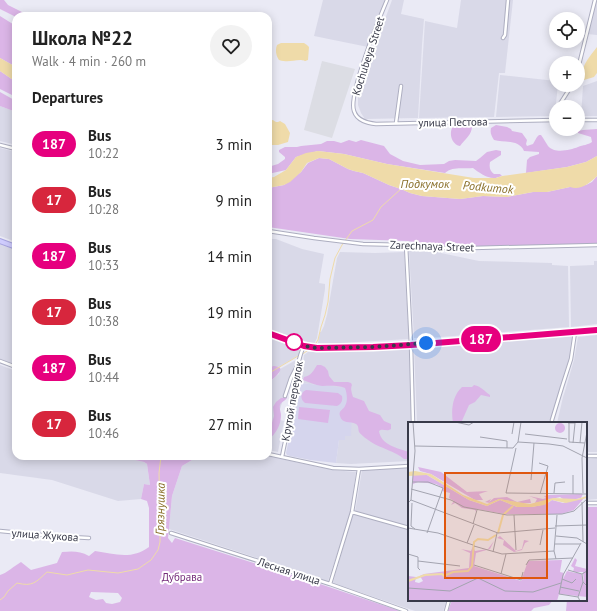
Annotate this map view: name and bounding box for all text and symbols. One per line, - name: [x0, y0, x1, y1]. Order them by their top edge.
- map controls: [549, 12, 585, 136]
- button: locate: [549, 12, 585, 48]
- street label: Kochubeya Street: [349, 15, 387, 97]
- button: heart: [210, 25, 252, 67]
- text: Школа №22: [32, 26, 133, 50]
- text: Walk · 4 min · 260 m: [32, 53, 146, 70]
- button: +: [549, 56, 585, 92]
- text: Departures: [32, 88, 103, 107]
- button: −: [549, 100, 585, 136]
- street label: улица Пестова: [418, 114, 488, 130]
- text: Bus: [88, 126, 111, 145]
- text: 187: [42, 135, 66, 153]
- text: 3 min: [215, 135, 252, 154]
- text: 10:22: [88, 145, 119, 162]
- water label: Подкумок: [400, 176, 450, 191]
- water label: Podkumok: [462, 177, 514, 197]
- text: Bus: [88, 182, 111, 201]
- text: 17: [46, 191, 62, 209]
- text: 9 min: [215, 191, 252, 210]
- text: 10:28: [88, 201, 119, 218]
- text: Bus: [88, 238, 111, 257]
- street label: Zarechnaya Street: [390, 238, 475, 254]
- text: 187: [42, 247, 66, 265]
- text: 14 min: [207, 247, 252, 266]
- text: 10:33: [88, 257, 119, 274]
- text: Bus: [88, 294, 111, 313]
- text: 17: [46, 303, 62, 321]
- text: 19 min: [207, 303, 252, 322]
- text: 10:38: [88, 313, 119, 330]
- line badge: 187: [458, 326, 504, 352]
- text: 187: [469, 330, 493, 348]
- unlabelled marker: [285, 333, 303, 351]
- your location: [416, 333, 436, 353]
- text: Bus: [88, 350, 111, 369]
- text: 187: [42, 359, 66, 377]
- text: 25 min: [207, 359, 252, 378]
- street label: Крутой переулок: [278, 359, 306, 442]
- text: 10:44: [88, 369, 119, 386]
- text: Bus: [88, 406, 111, 425]
- text: 17: [46, 415, 62, 433]
- text: 27 min: [208, 415, 252, 434]
- inset map: [408, 422, 587, 601]
- text: 10:46: [88, 425, 119, 442]
- water label: Грязнушка: [152, 483, 168, 535]
- street label: улица Жукова: [11, 526, 79, 544]
- street label: Лесная улица: [255, 554, 322, 588]
- park label: Дубрава: [162, 570, 202, 584]

